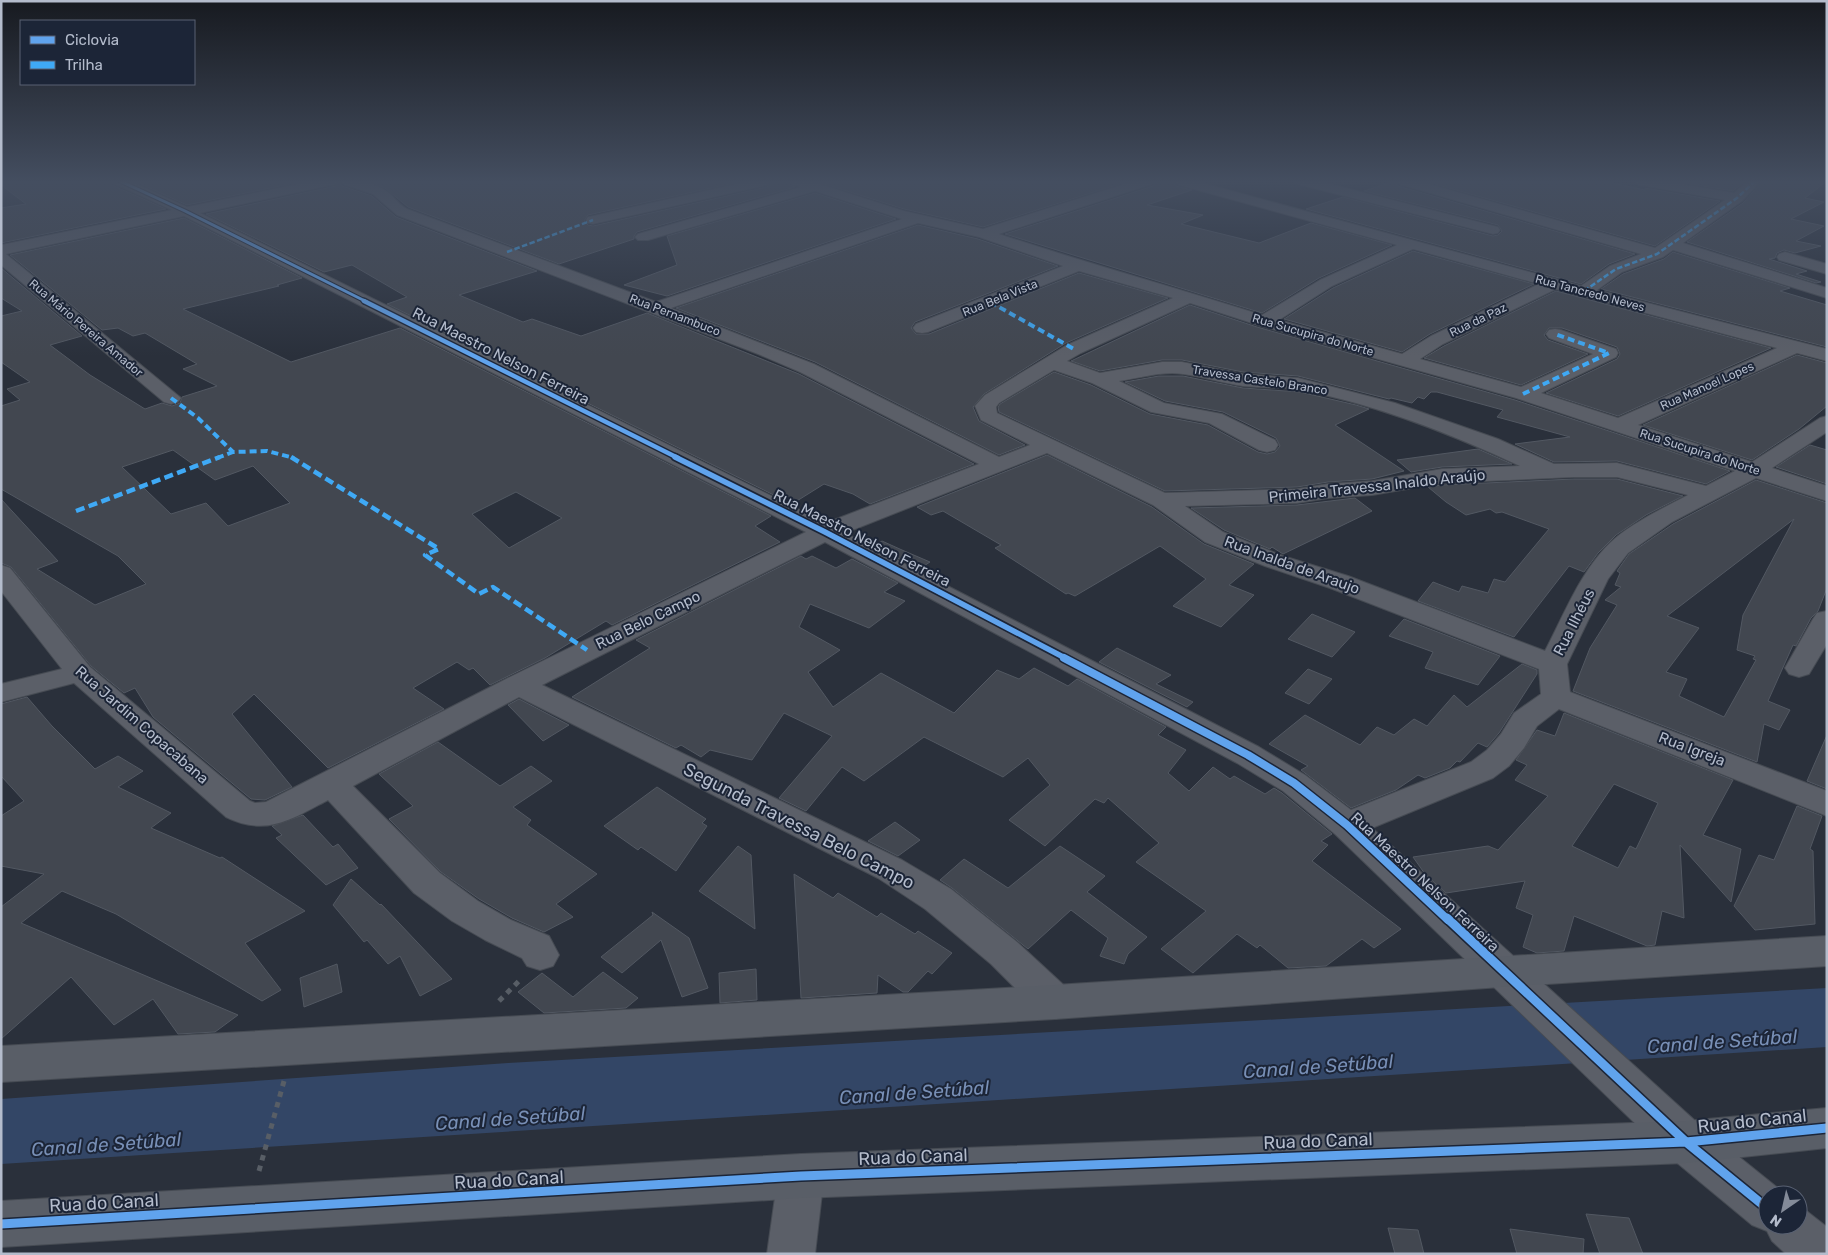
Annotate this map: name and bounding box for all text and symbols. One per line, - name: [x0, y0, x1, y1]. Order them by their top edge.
- legend: [20, 20, 195, 85]
- text: Ciclovia: [65, 31, 119, 49]
- text: Trilha: [65, 56, 103, 74]
- street label: Rua Tancredo Neves: [1534, 272, 1646, 314]
- street label: Rua Mário Pereira Amador: [26, 276, 146, 380]
- street label: Rua Bela Vista: [960, 277, 1040, 319]
- street label: Rua Pernambuco: [628, 291, 722, 339]
- street label: Rua da Paz: [1447, 300, 1509, 340]
- street label: Rua Maestro Nelson Ferreira: [409, 303, 593, 409]
- street label: Rua Sucupira do Norte: [1251, 311, 1375, 359]
- street label: Rua Manoel Lopes: [1658, 359, 1756, 413]
- street label: Travessa Castelo Branco: [1191, 362, 1329, 398]
- street label: Rua Sucupira do Norte: [1638, 426, 1762, 478]
- street label: Primeira Travessa Inaldo Araújo: [1268, 466, 1486, 506]
- street label: Rua Maestro Nelson Ferreira: [770, 485, 954, 591]
- street label: Rua Inalda de Araujo: [1222, 532, 1362, 598]
- street label: Rua Ilhéus: [1549, 585, 1599, 659]
- street label: Rua Belo Campo: [593, 587, 703, 653]
- street label: Rua Jardim Copacabana: [72, 662, 212, 788]
- street label: Rua Igreja: [1656, 728, 1728, 770]
- street label: Segunda Travessa Belo Campo: [680, 758, 918, 894]
- street label: Rua Maestro Nelson Ferreira: [1347, 808, 1503, 956]
- water label: Canal de Setúbal: [1646, 1025, 1798, 1058]
- water label: Canal de Setúbal: [1242, 1050, 1394, 1083]
- water label: Canal de Setúbal: [838, 1076, 990, 1109]
- water label: Canal de Setúbal: [434, 1102, 586, 1135]
- street label: Rua do Canal: [1696, 1104, 1808, 1138]
- water label: Canal de Setúbal: [30, 1128, 182, 1161]
- street label: Rua do Canal: [1263, 1128, 1373, 1154]
- street label: Rua do Canal: [858, 1144, 968, 1170]
- street label: Rua do Canal: [454, 1166, 564, 1194]
- north arrow: [1758, 1185, 1808, 1235]
- street label: Rua do Canal: [49, 1189, 159, 1217]
- text: N: [1767, 1210, 1785, 1230]

